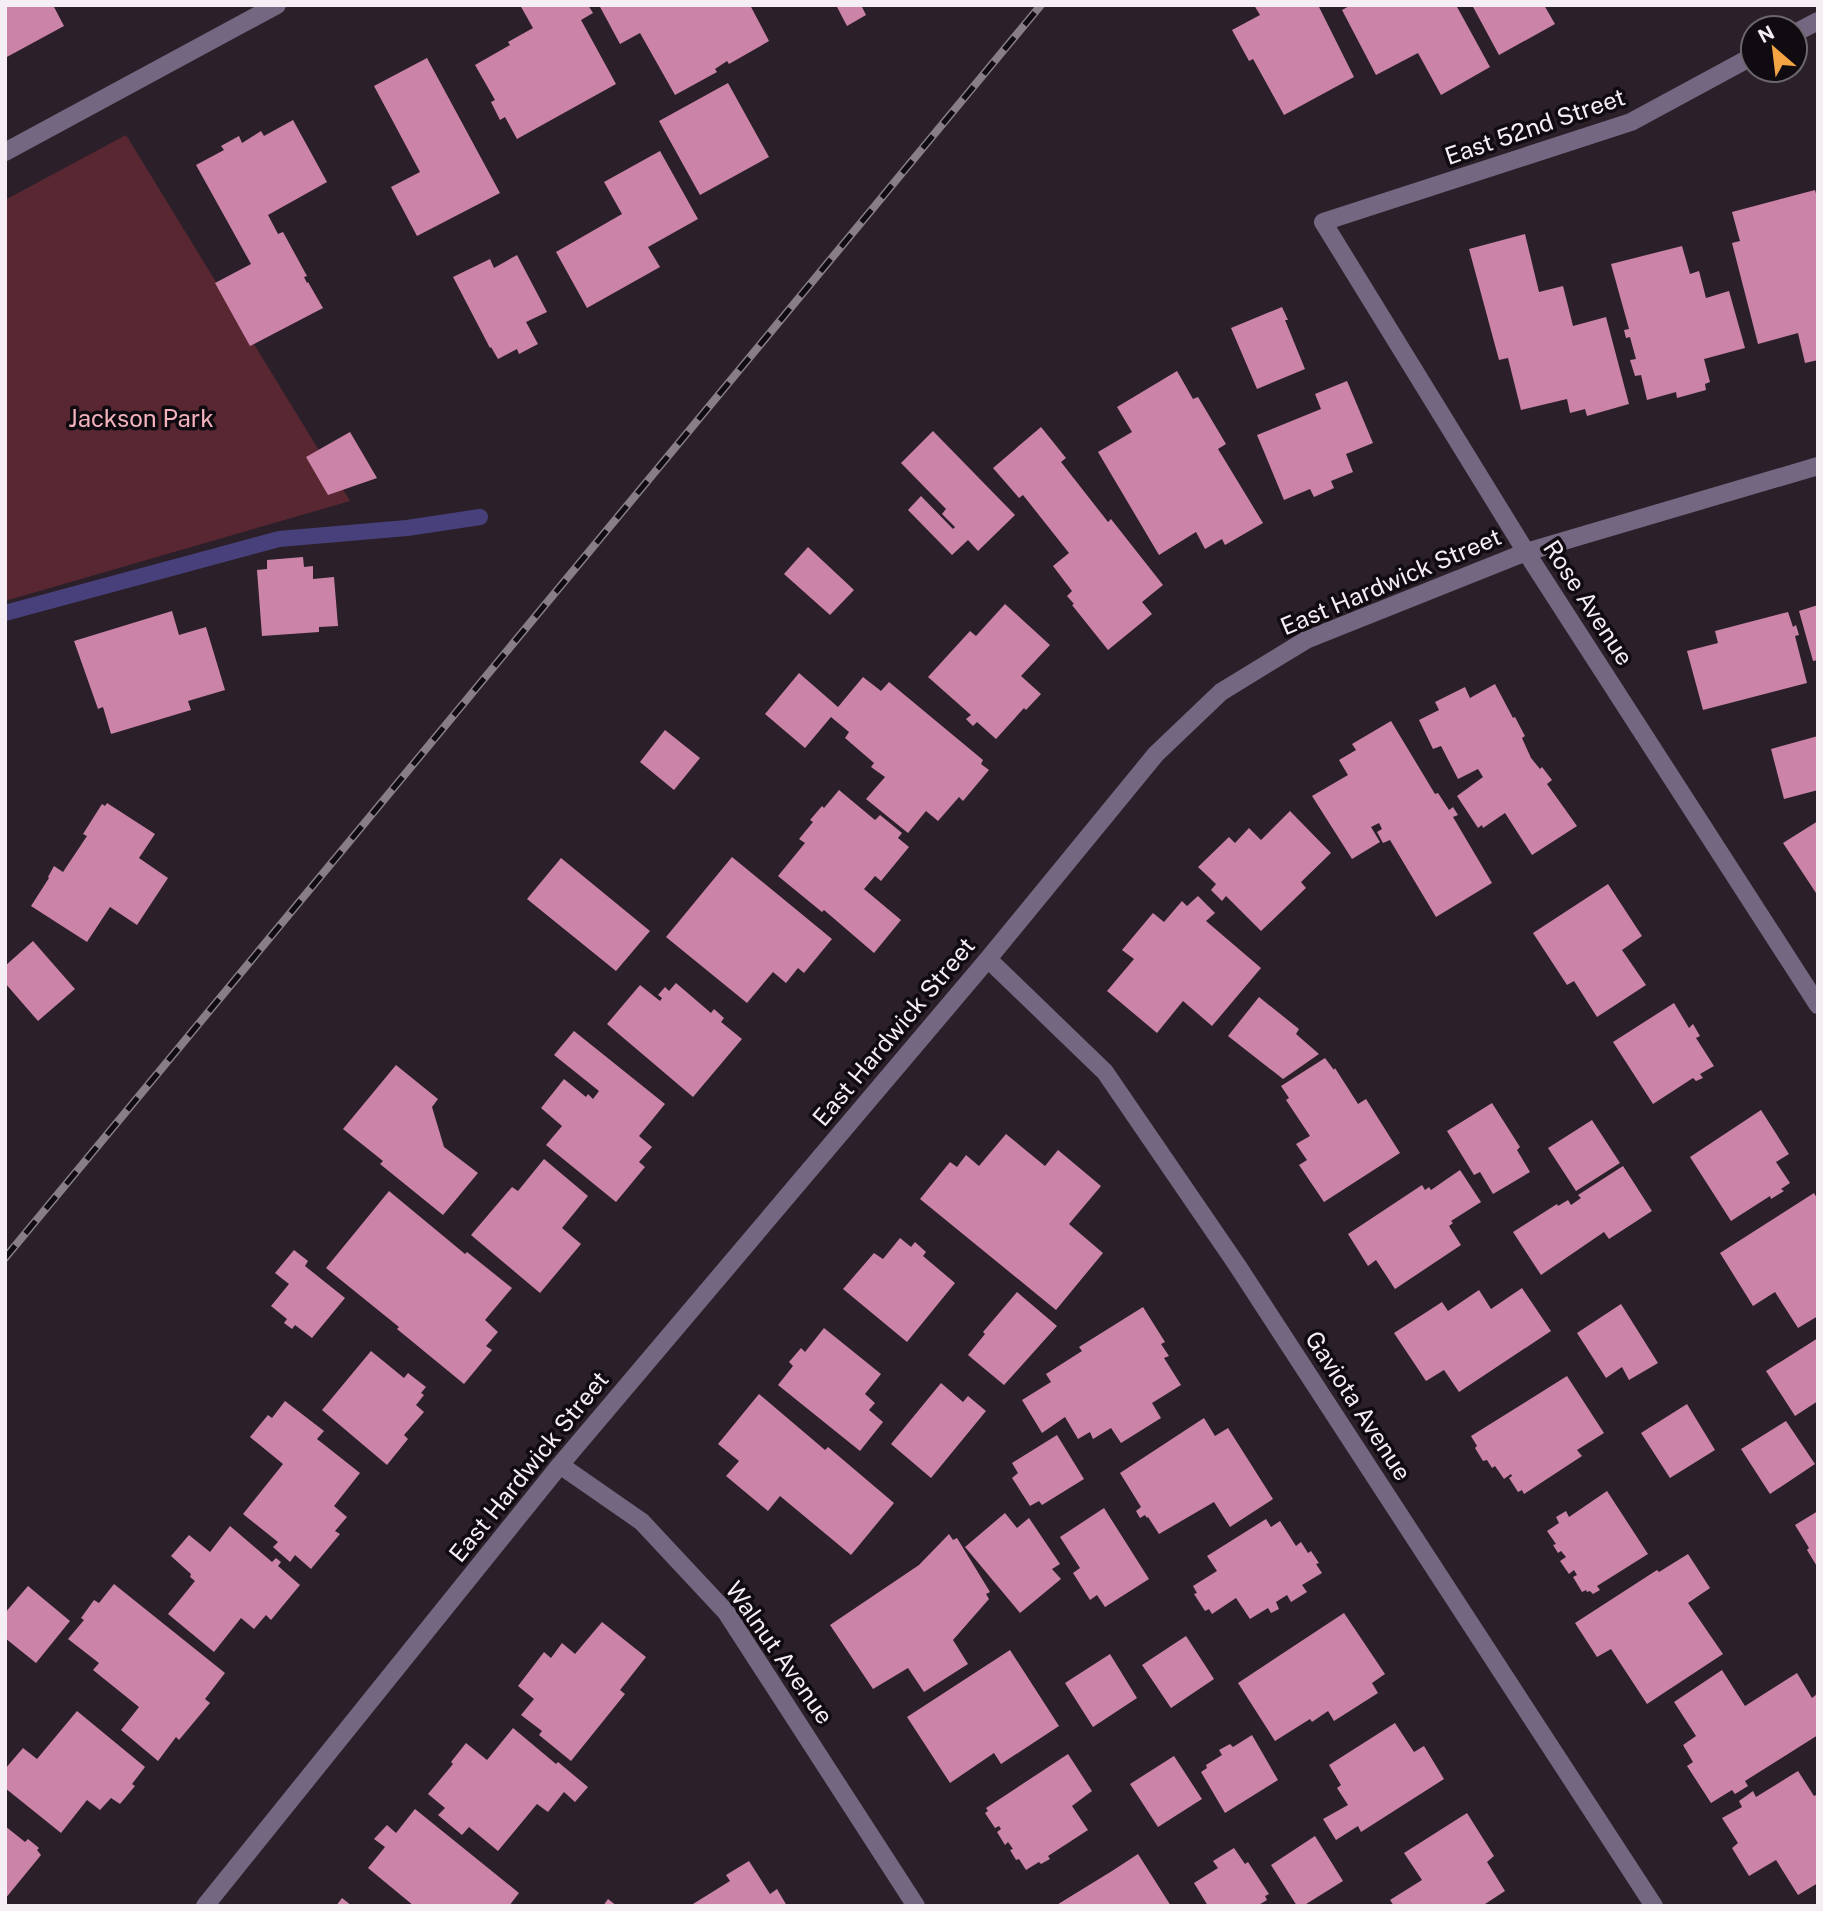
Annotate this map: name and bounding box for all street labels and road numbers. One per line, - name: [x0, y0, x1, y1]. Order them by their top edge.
- street label: East 52nd Street: [1441, 82, 1628, 170]
- street label: East Hardwick Street: [1276, 522, 1505, 640]
- street label: Rose Avenue: [1538, 535, 1640, 670]
- street label: East Hardwick Street: [806, 932, 980, 1131]
- street label: Gaviota Avenue: [1300, 1326, 1418, 1485]
- street label: East Hardwick Street: [443, 1365, 614, 1567]
- street label: Walnut Avenue: [720, 1576, 839, 1729]

